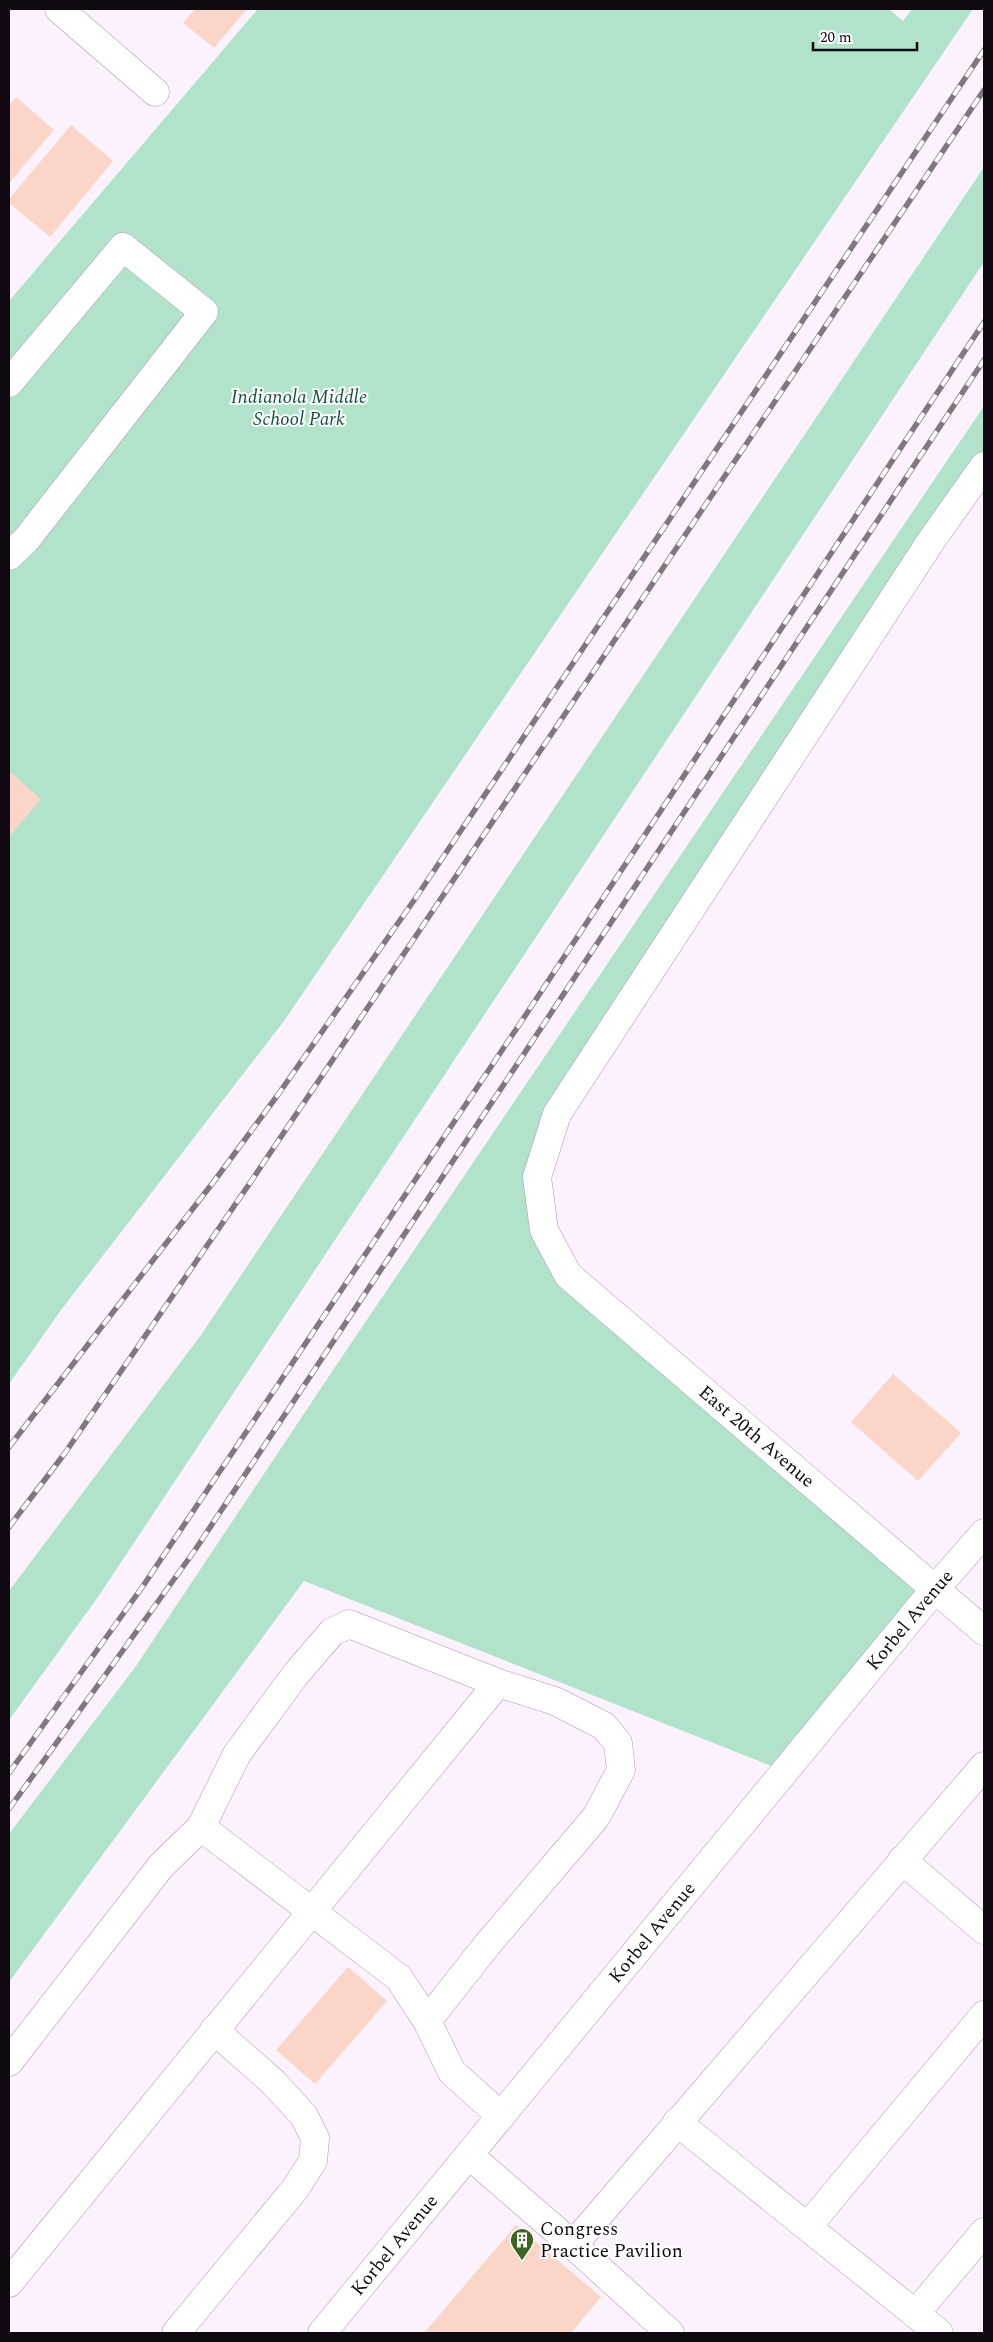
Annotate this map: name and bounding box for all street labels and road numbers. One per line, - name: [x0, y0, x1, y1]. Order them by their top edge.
- street label: East 20th Avenue: [692, 1378, 821, 1495]
- street label: Korbel Avenue: [859, 1563, 960, 1677]
- street label: Korbel Avenue: [601, 1875, 703, 1990]
- street label: Korbel Avenue: [344, 2188, 445, 2302]

